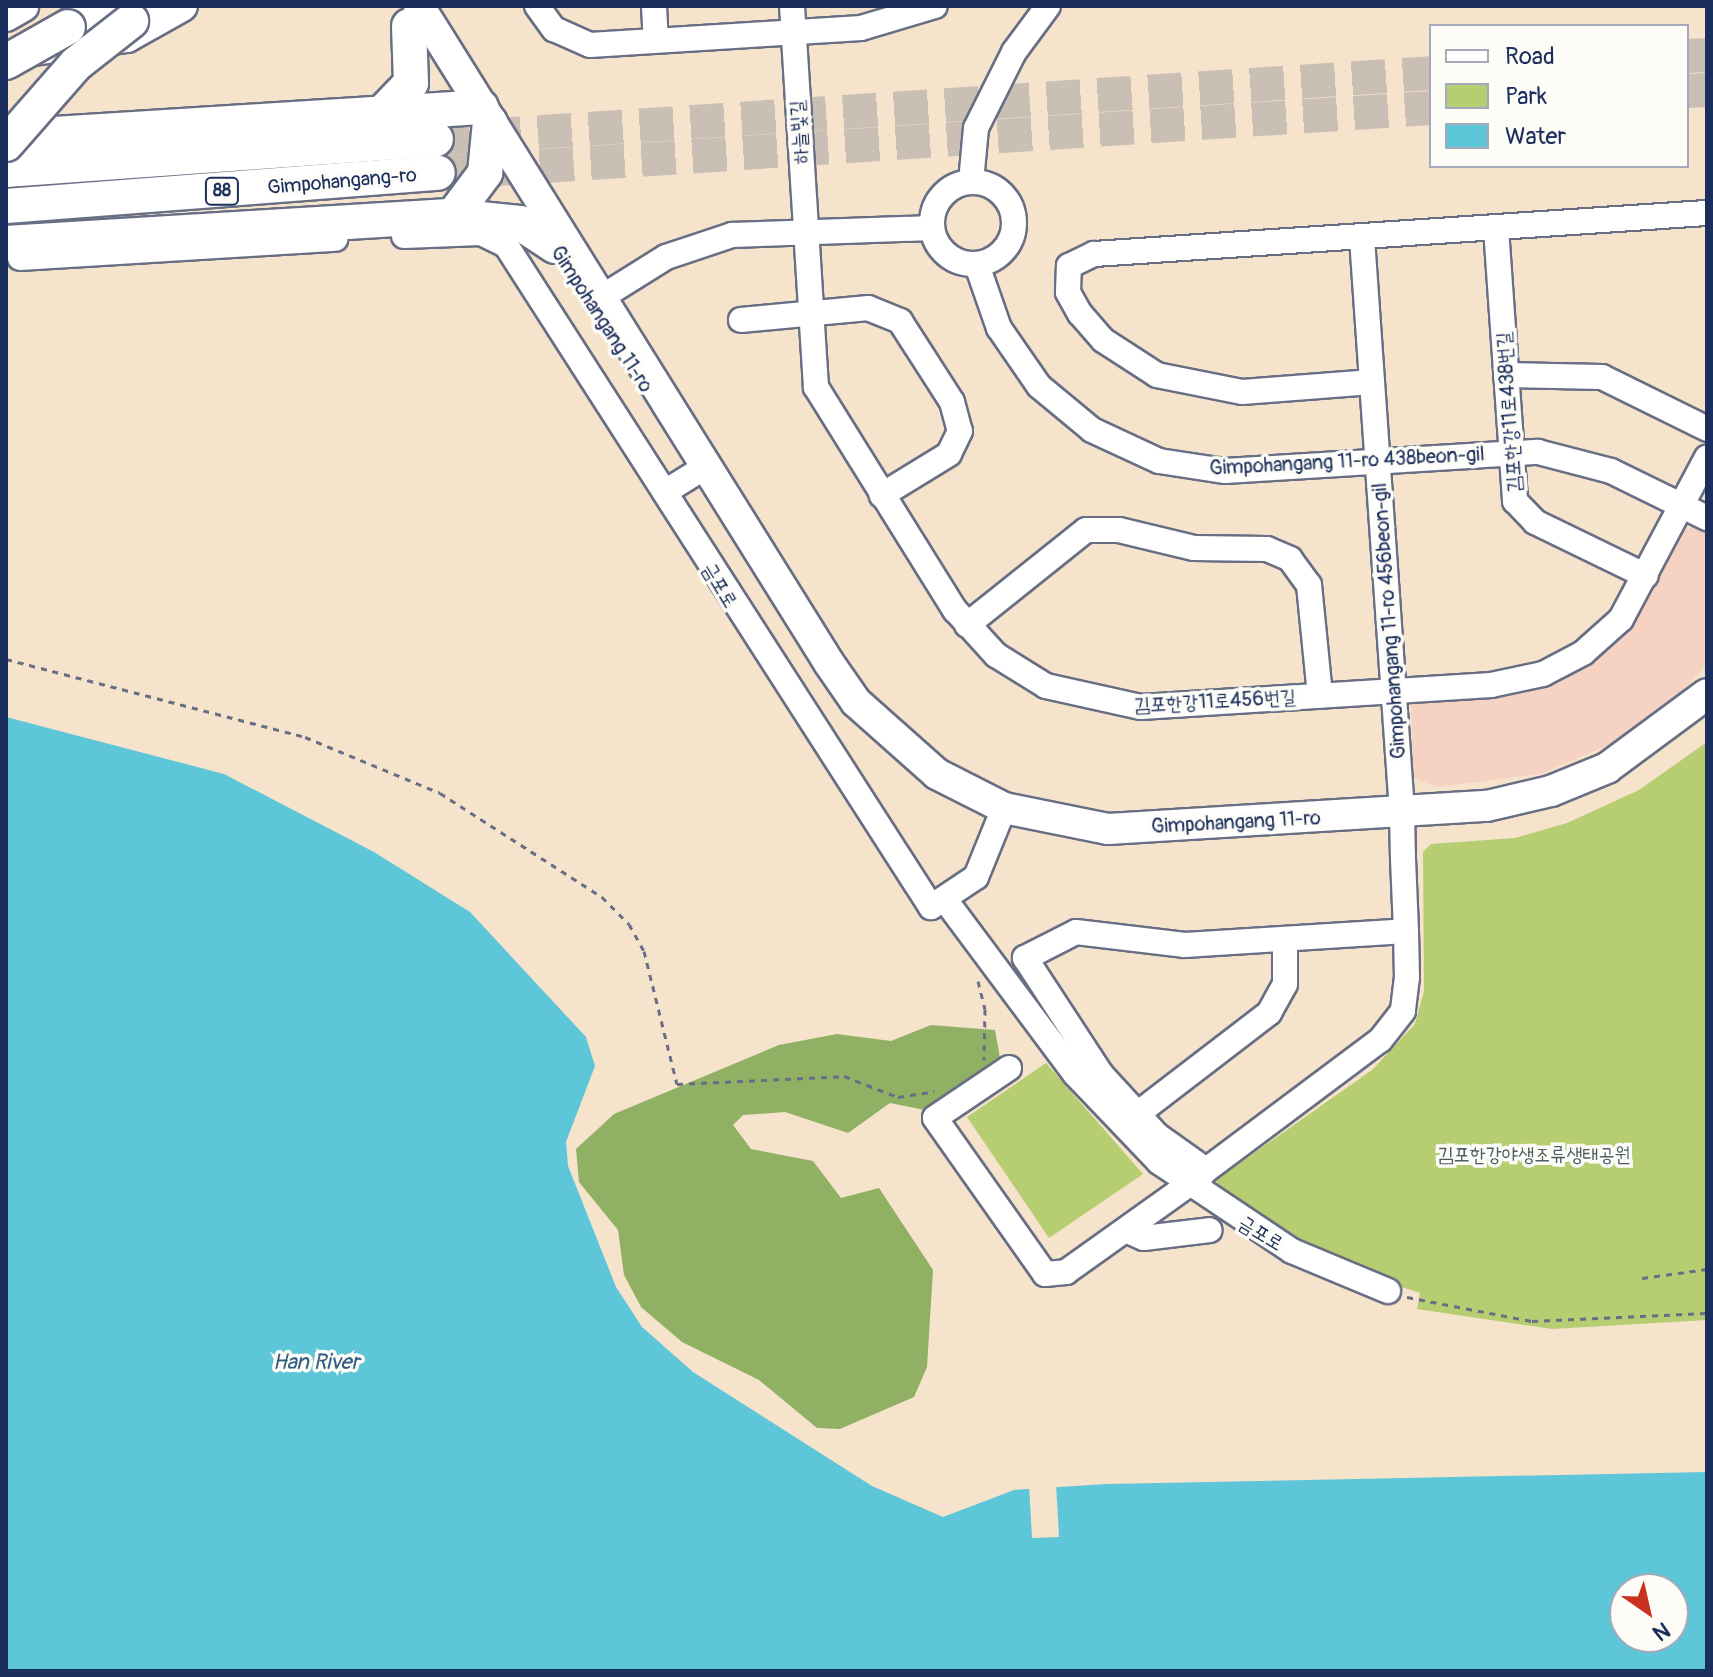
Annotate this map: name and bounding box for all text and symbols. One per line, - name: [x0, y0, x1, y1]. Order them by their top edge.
- legend: [1429, 24, 1689, 168]
- text: Road: [1505, 42, 1555, 71]
- text: Park: [1505, 82, 1547, 111]
- street label: 하늘빛길: [785, 99, 813, 165]
- text: Water: [1505, 122, 1566, 151]
- street label: Gimpohangang-ro: [266, 163, 418, 199]
- road number: 88: [204, 177, 240, 205]
- street label: Gimpohangang 11-ro: [546, 241, 658, 397]
- street label: 김포한강11로438번길: [1491, 331, 1527, 493]
- street label: Gimpohangang 11-ro 438beon-gil: [1209, 442, 1485, 480]
- street label: Gimpohangang 11-ro 456beon-gil: [1367, 482, 1411, 760]
- street label: 금포로: [697, 558, 743, 612]
- street label: 김포한강11로456번길: [1133, 685, 1297, 717]
- street label: Gimpohangang 11-ro: [1151, 806, 1321, 838]
- park label: 김포한강야생조류생태공원: [1437, 1142, 1631, 1166]
- street label: 금포로: [1234, 1210, 1288, 1256]
- water label: Han River: [273, 1350, 359, 1376]
- north arrow: [1609, 1573, 1689, 1653]
- text: N: [1647, 1615, 1675, 1647]

